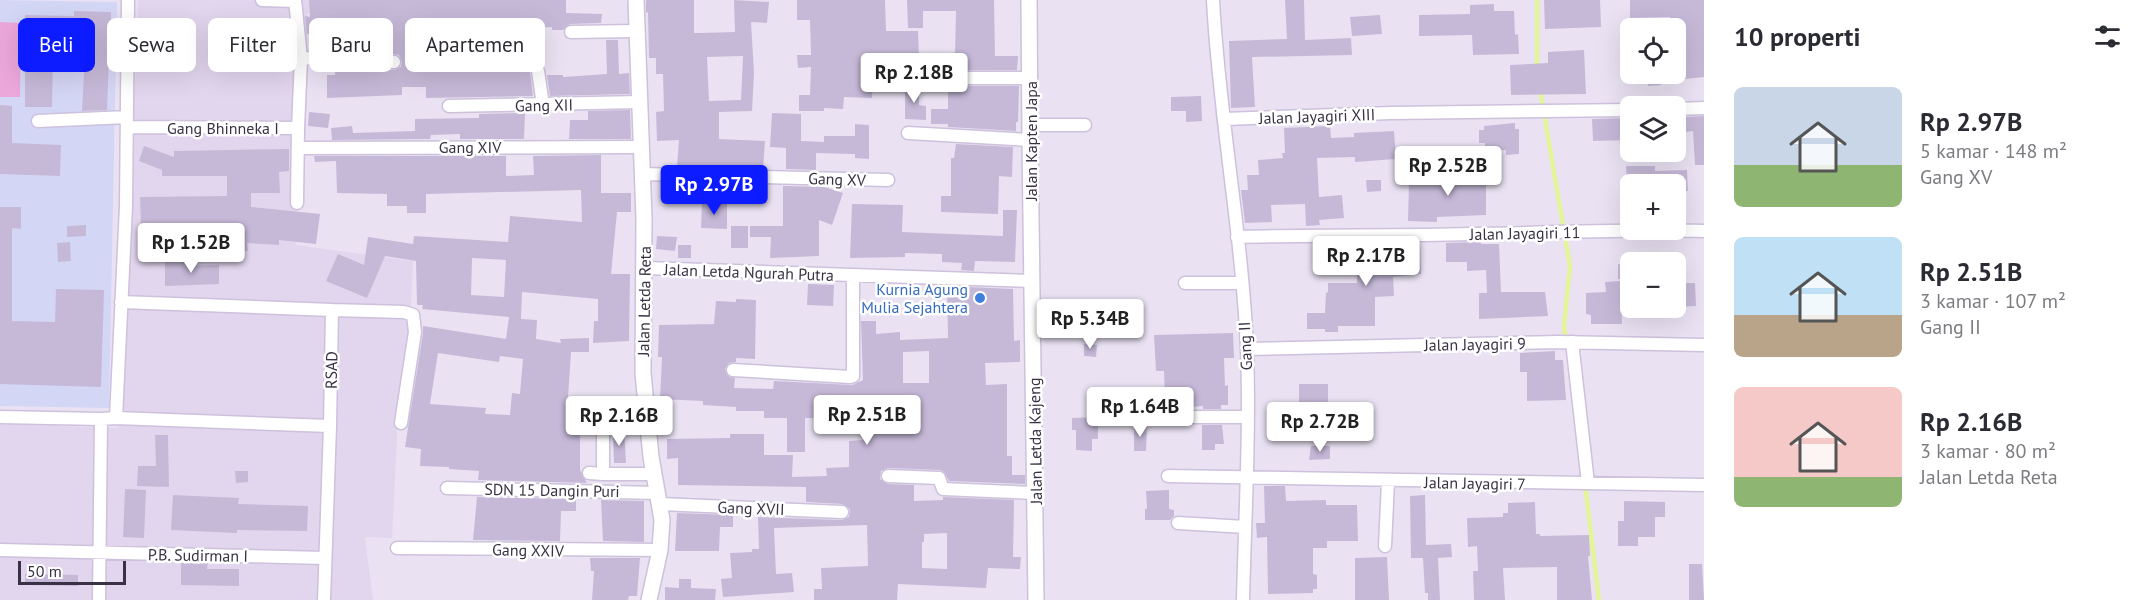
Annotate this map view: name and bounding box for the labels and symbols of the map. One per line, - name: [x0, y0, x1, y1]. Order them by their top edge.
- pin: Rp 2.18B: [852, 53, 976, 104]
- street label: Jalan Kapten Japa: [1021, 81, 1041, 202]
- street label: Gang XII: [515, 94, 573, 116]
- street label: Jalan Jayagiri XIII: [1257, 104, 1376, 128]
- street label: Gang Bhinneka I: [167, 118, 279, 138]
- street label: Gang XIV: [439, 137, 502, 157]
- pin: Rp 2.52B: [1386, 146, 1510, 197]
- pin: Rp 2.97B: [652, 165, 776, 216]
- street label: Gang XV: [808, 168, 867, 190]
- street label: Jalan Jayagiri 11: [1469, 222, 1580, 244]
- pin: Rp 1.52B: [129, 223, 253, 274]
- pin: Rp 2.17B: [1304, 236, 1428, 287]
- street label: Jalan Letda Reta: [633, 246, 655, 357]
- street label: Jalan Letda Ngurah Putra: [663, 259, 834, 285]
- place label: Kurnia Agung Mulia Sejahtera: [861, 279, 968, 317]
- marker: Kurnia Agung Mulia Sejahtera: [973, 291, 987, 305]
- pin: Rp 5.34B: [1028, 299, 1152, 350]
- street label: Gang II: [1234, 321, 1256, 371]
- street label: Jalan Jayagiri 9: [1423, 333, 1526, 355]
- street label: RSAD: [321, 351, 341, 389]
- street label: Jalan Letda Kajeng: [1024, 377, 1046, 506]
- pin: Rp 1.64B: [1078, 387, 1202, 438]
- pin: Rp 2.51B: [805, 395, 929, 446]
- pin: Rp 2.16B: [557, 396, 681, 447]
- pin: Rp 2.72B: [1258, 402, 1382, 453]
- street label: Jalan Jayagiri 7: [1423, 472, 1526, 494]
- street label: SDN 15 Dangin Puri: [484, 479, 620, 501]
- street label: Gang XVII: [717, 497, 785, 519]
- street label: Gang XXIV: [492, 539, 565, 561]
- street label: P.B. Sudirman I: [148, 544, 248, 566]
- scale bar: [18, 558, 126, 586]

